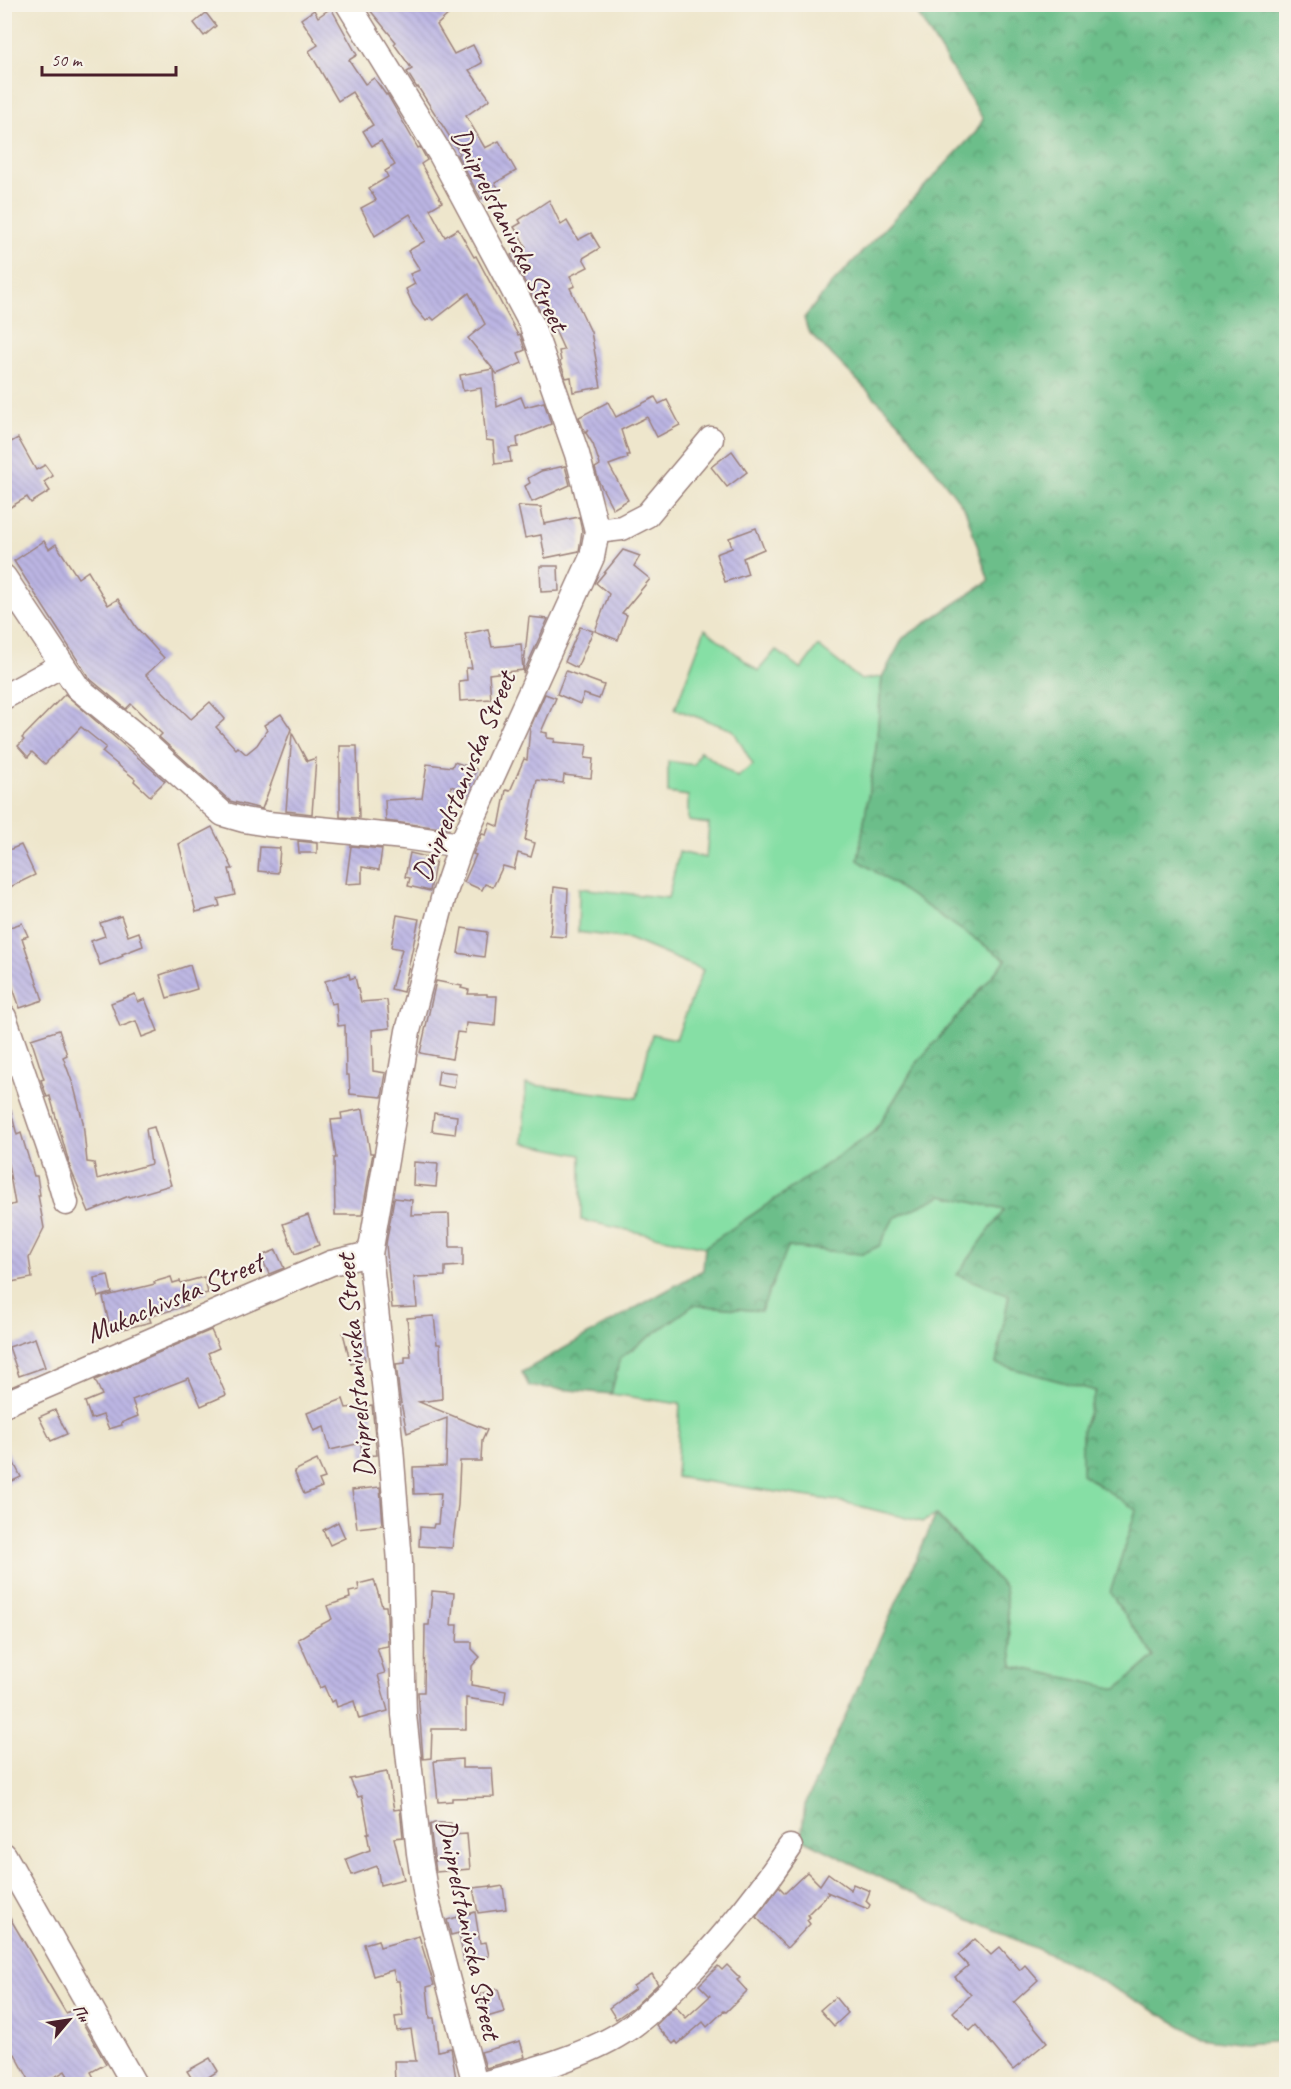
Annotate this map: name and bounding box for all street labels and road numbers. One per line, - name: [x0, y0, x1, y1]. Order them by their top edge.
- street label: Dniprelstanivska Street: [444, 121, 578, 339]
- street label: Dniprelstanivska Street: [404, 664, 524, 886]
- street label: Mukachivska Street: [80, 1243, 271, 1350]
- street label: Dniprelstanivska Street: [327, 1250, 382, 1479]
- street label: Dniprelstanivska Street: [429, 1816, 510, 2045]

